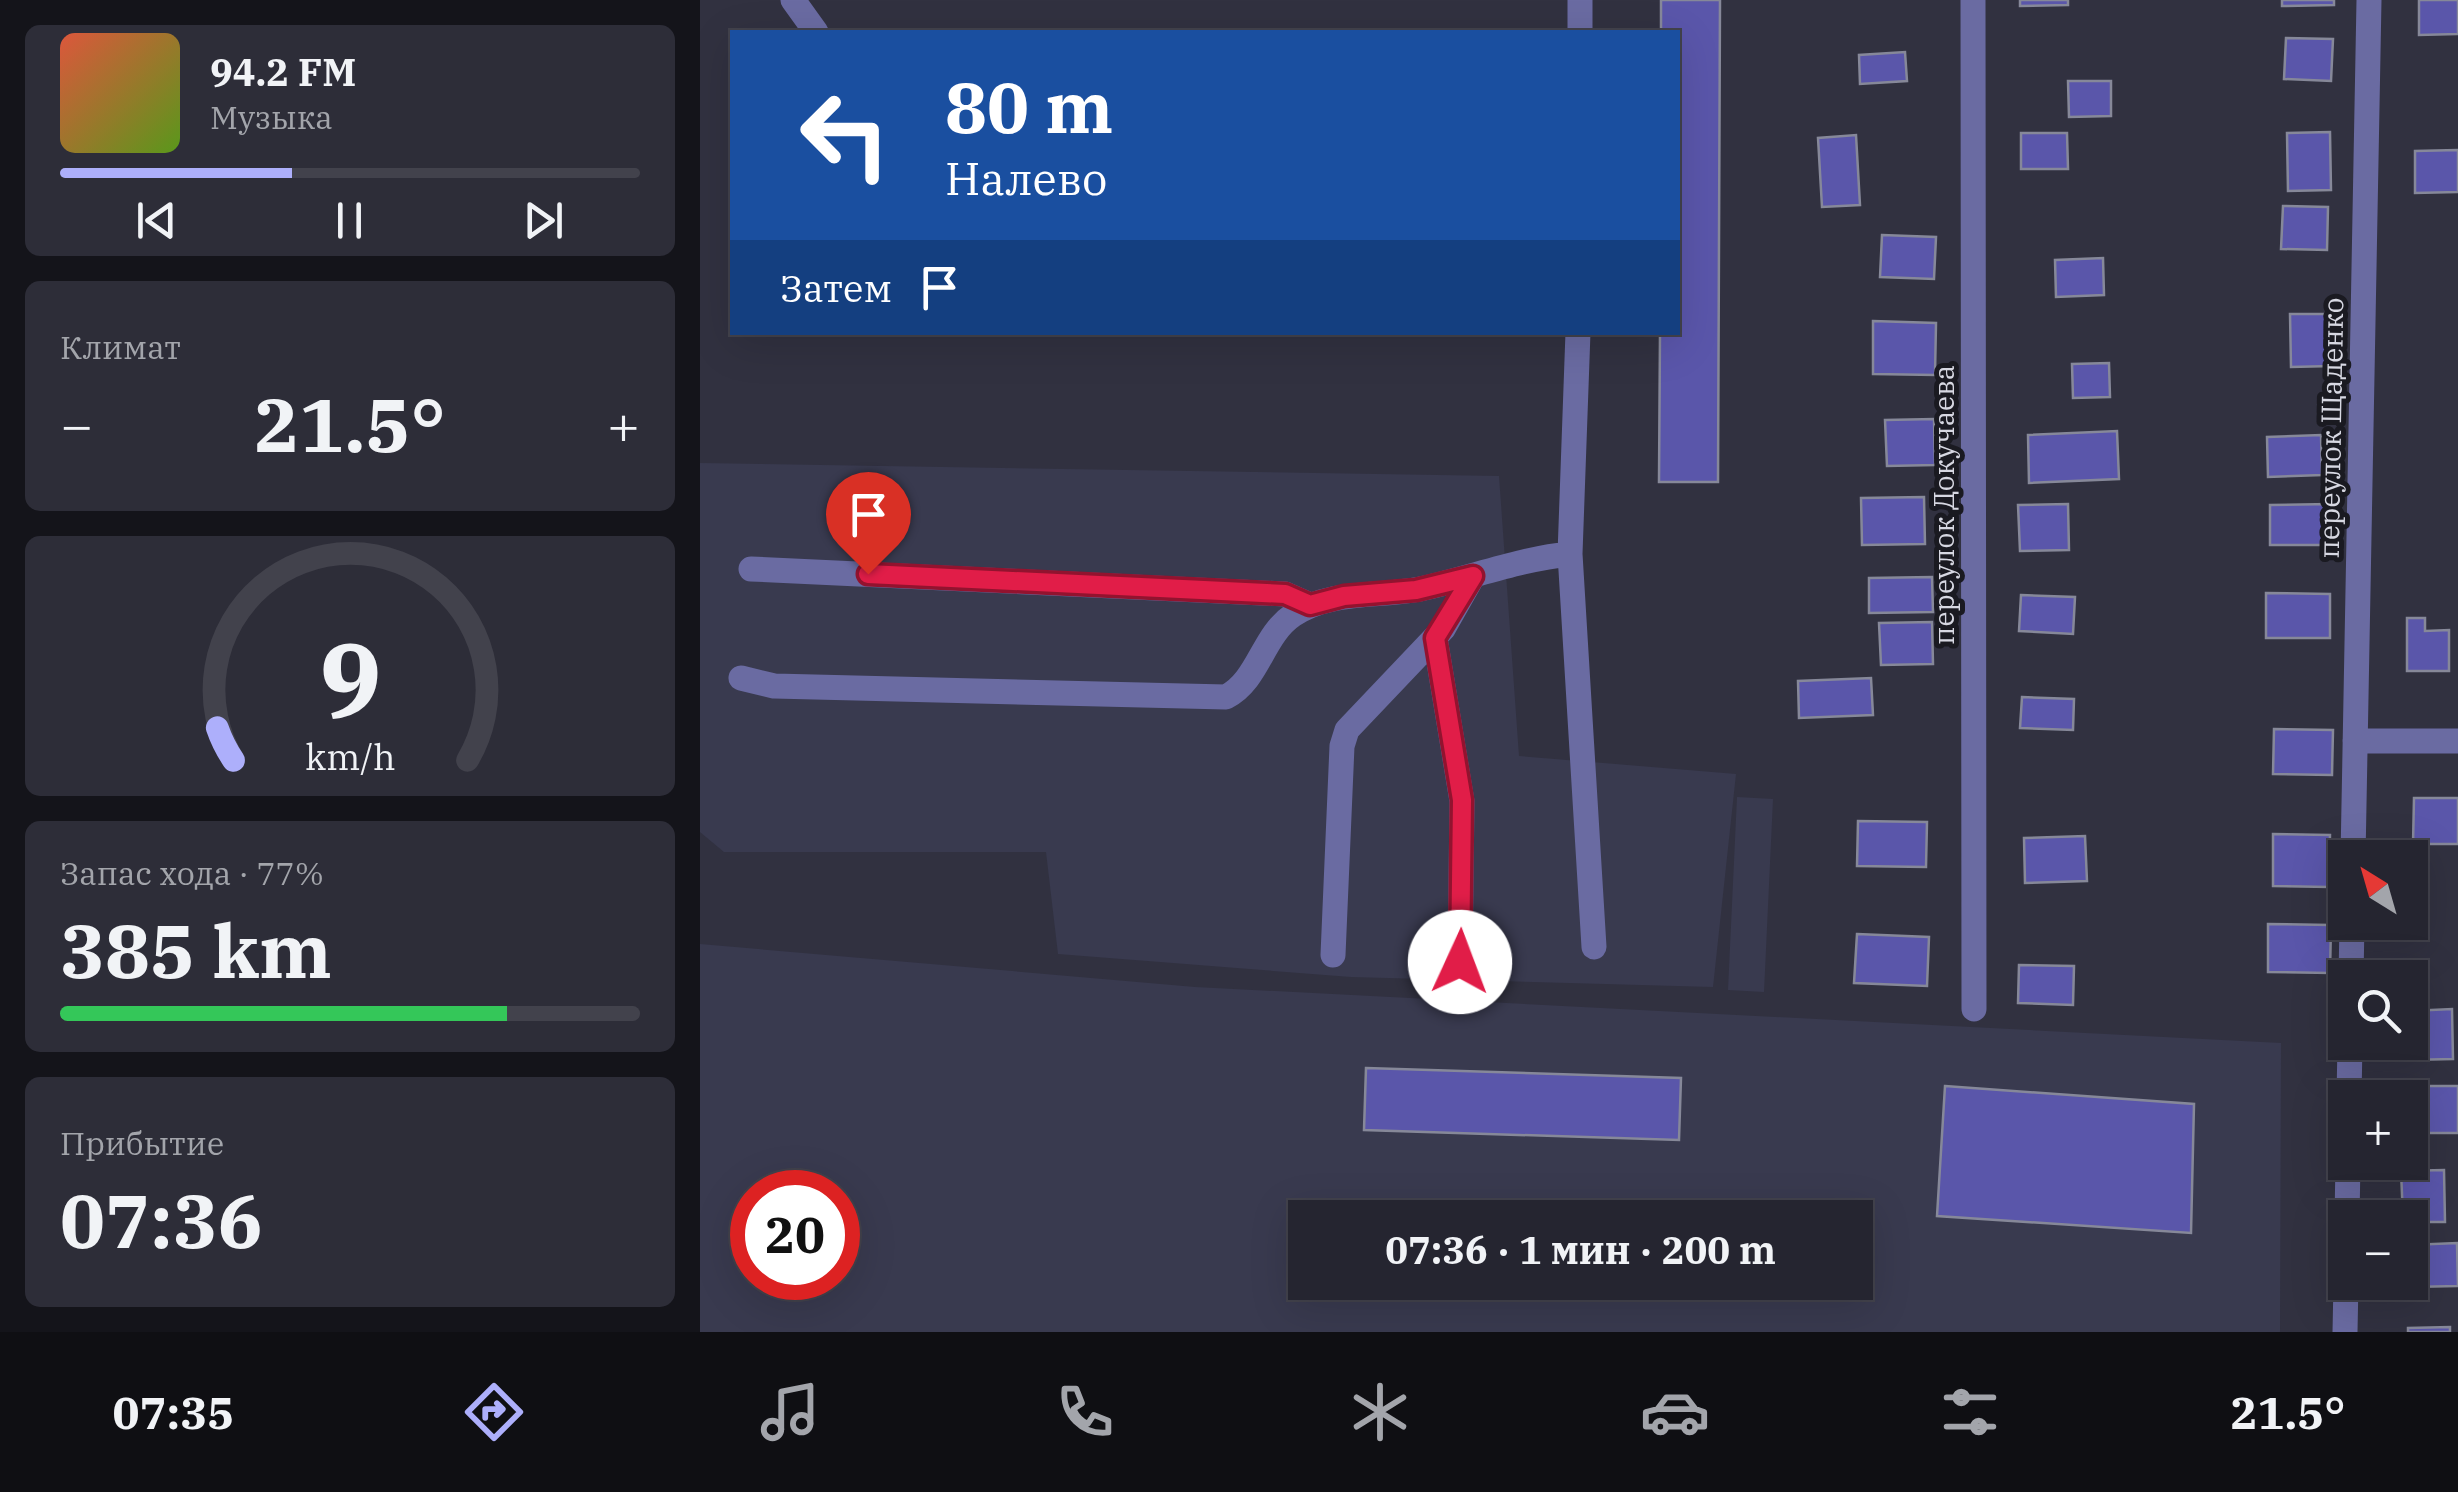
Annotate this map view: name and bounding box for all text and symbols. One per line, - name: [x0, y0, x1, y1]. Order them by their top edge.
- text: 94.2 FM: [210, 47, 356, 96]
- text: 80 m: [945, 61, 1113, 152]
- icon: left: [780, 70, 910, 200]
- text: Музыка: [210, 96, 333, 138]
- text: Налево: [945, 149, 1107, 207]
- icon: previous: [129, 193, 184, 248]
- icon: pause: [322, 193, 377, 248]
- icon: next: [516, 193, 571, 248]
- icon: arrive: [912, 260, 967, 315]
- text: Затем: [780, 263, 892, 312]
- street label: переулок Щаденко: [2310, 297, 2351, 559]
- text: Климат: [60, 326, 181, 368]
- street label: переулок Докучаева: [1925, 365, 1962, 645]
- text: 21.5°: [254, 375, 446, 473]
- text: −: [60, 389, 93, 460]
- text: +: [607, 389, 640, 460]
- pin: [826, 472, 911, 575]
- icon: arrive: [841, 487, 896, 542]
- text: 9: [319, 611, 381, 747]
- text: km/h: [305, 733, 395, 780]
- north arrow: [2328, 840, 2428, 940]
- map controls: [2328, 840, 2428, 1300]
- text: Запас хода · 77%: [60, 852, 324, 894]
- text: 385 km: [60, 901, 332, 999]
- position arrow: [1408, 910, 1512, 1014]
- button: search: [2328, 960, 2428, 1060]
- button: +: [2328, 1080, 2428, 1180]
- text: Прибытие: [60, 1122, 224, 1164]
- speed limit sign: 20: [730, 1170, 860, 1300]
- text: 07:36: [60, 1171, 263, 1269]
- button: −: [2328, 1200, 2428, 1300]
- text: 07:36 · 1 мин · 200 m: [1385, 1225, 1776, 1274]
- icon: directions: [459, 1377, 529, 1447]
- icon: music: [755, 1377, 825, 1447]
- icon: phone: [1050, 1377, 1120, 1447]
- icon: climate: [1345, 1377, 1415, 1447]
- icon: car: [1640, 1377, 1710, 1447]
- icon: filters: [1935, 1377, 2005, 1447]
- text: 07:35: [113, 1383, 234, 1441]
- text: 21.5°: [2231, 1383, 2345, 1441]

